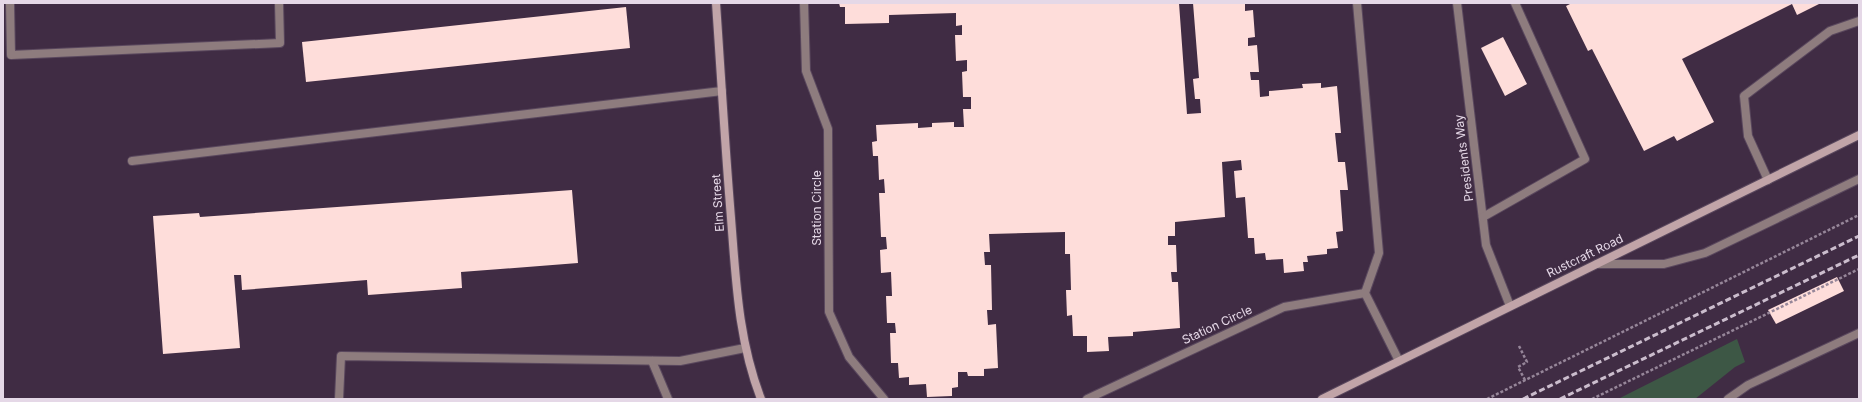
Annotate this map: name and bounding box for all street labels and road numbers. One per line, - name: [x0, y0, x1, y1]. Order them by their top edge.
- street label: Presidents Way: [1451, 113, 1476, 202]
- street label: Station Circle: [809, 170, 824, 246]
- street label: Elm Street: [708, 174, 727, 232]
- street label: Rustcraft Road: [1544, 231, 1626, 281]
- street label: Station Circle: [1179, 302, 1254, 347]

